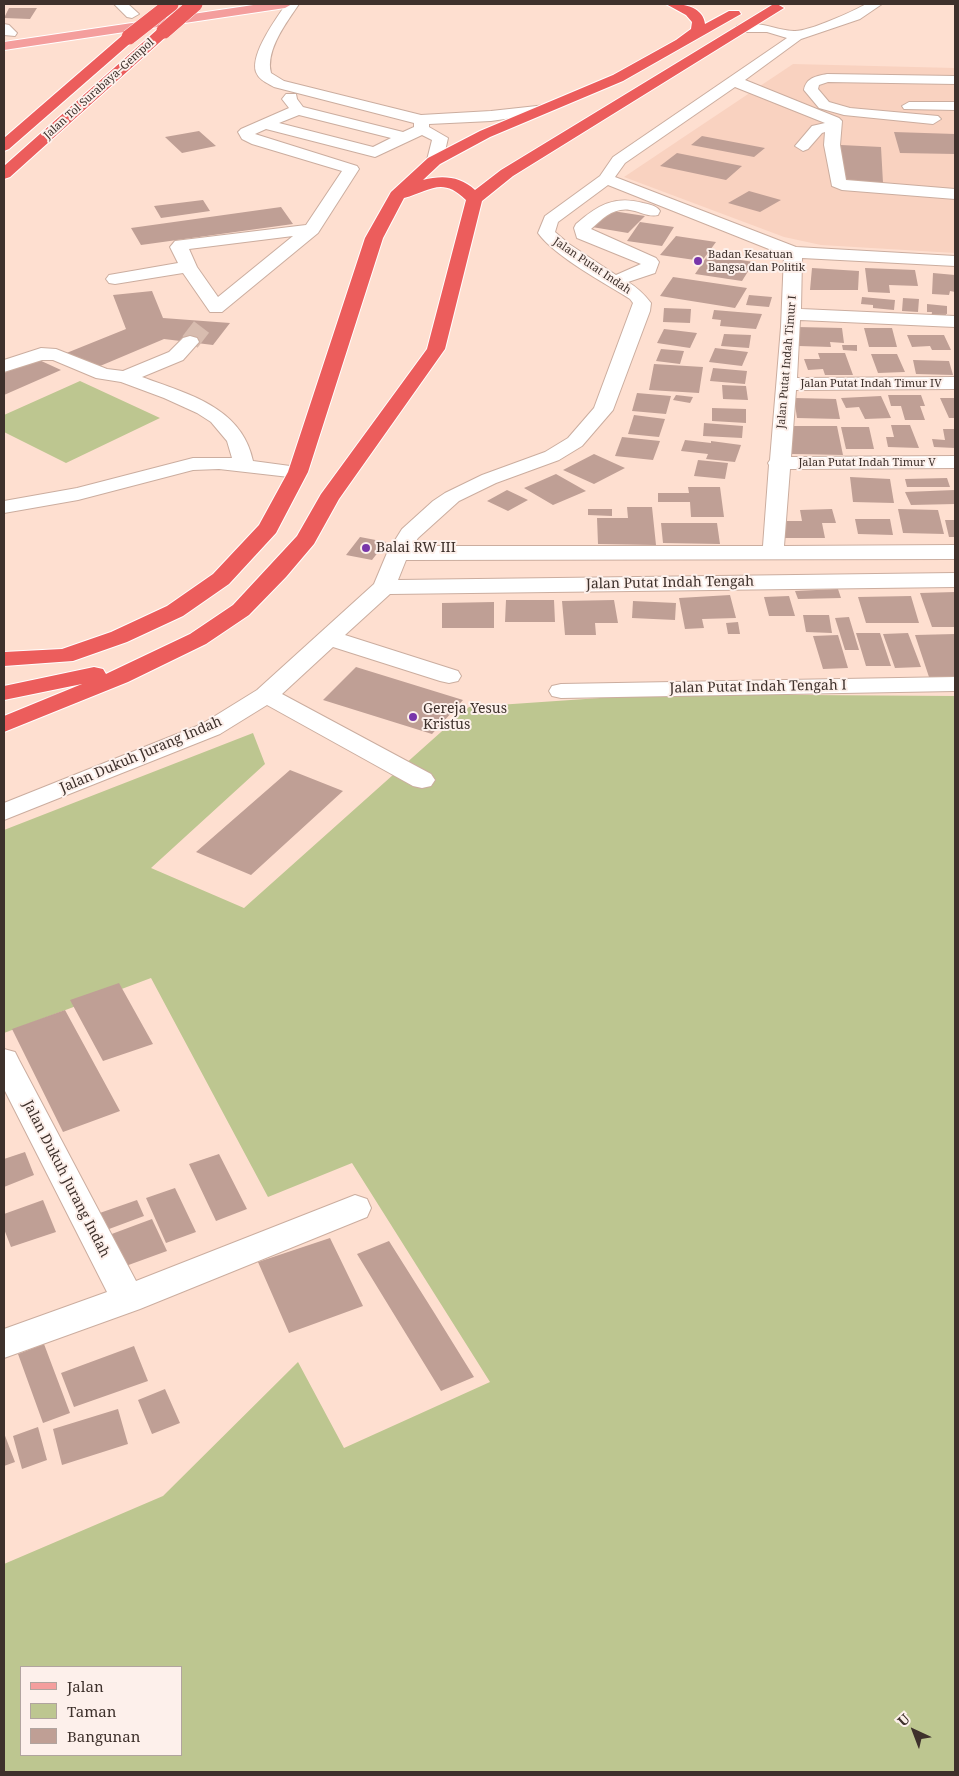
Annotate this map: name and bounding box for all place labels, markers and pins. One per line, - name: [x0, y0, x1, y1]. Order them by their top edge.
- place label: Badan Kesatuan Bangsa dan Politik: [708, 248, 805, 274]
- marker: Badan Kesatuan Bangsa dan Politik: [692, 255, 704, 267]
- place label: Balai RW III: [376, 540, 456, 556]
- marker: Balai RW III: [360, 542, 372, 554]
- place label: Gereja Yesus Kristus: [423, 701, 507, 734]
- marker: Gereja Yesus Kristus: [407, 711, 419, 723]

